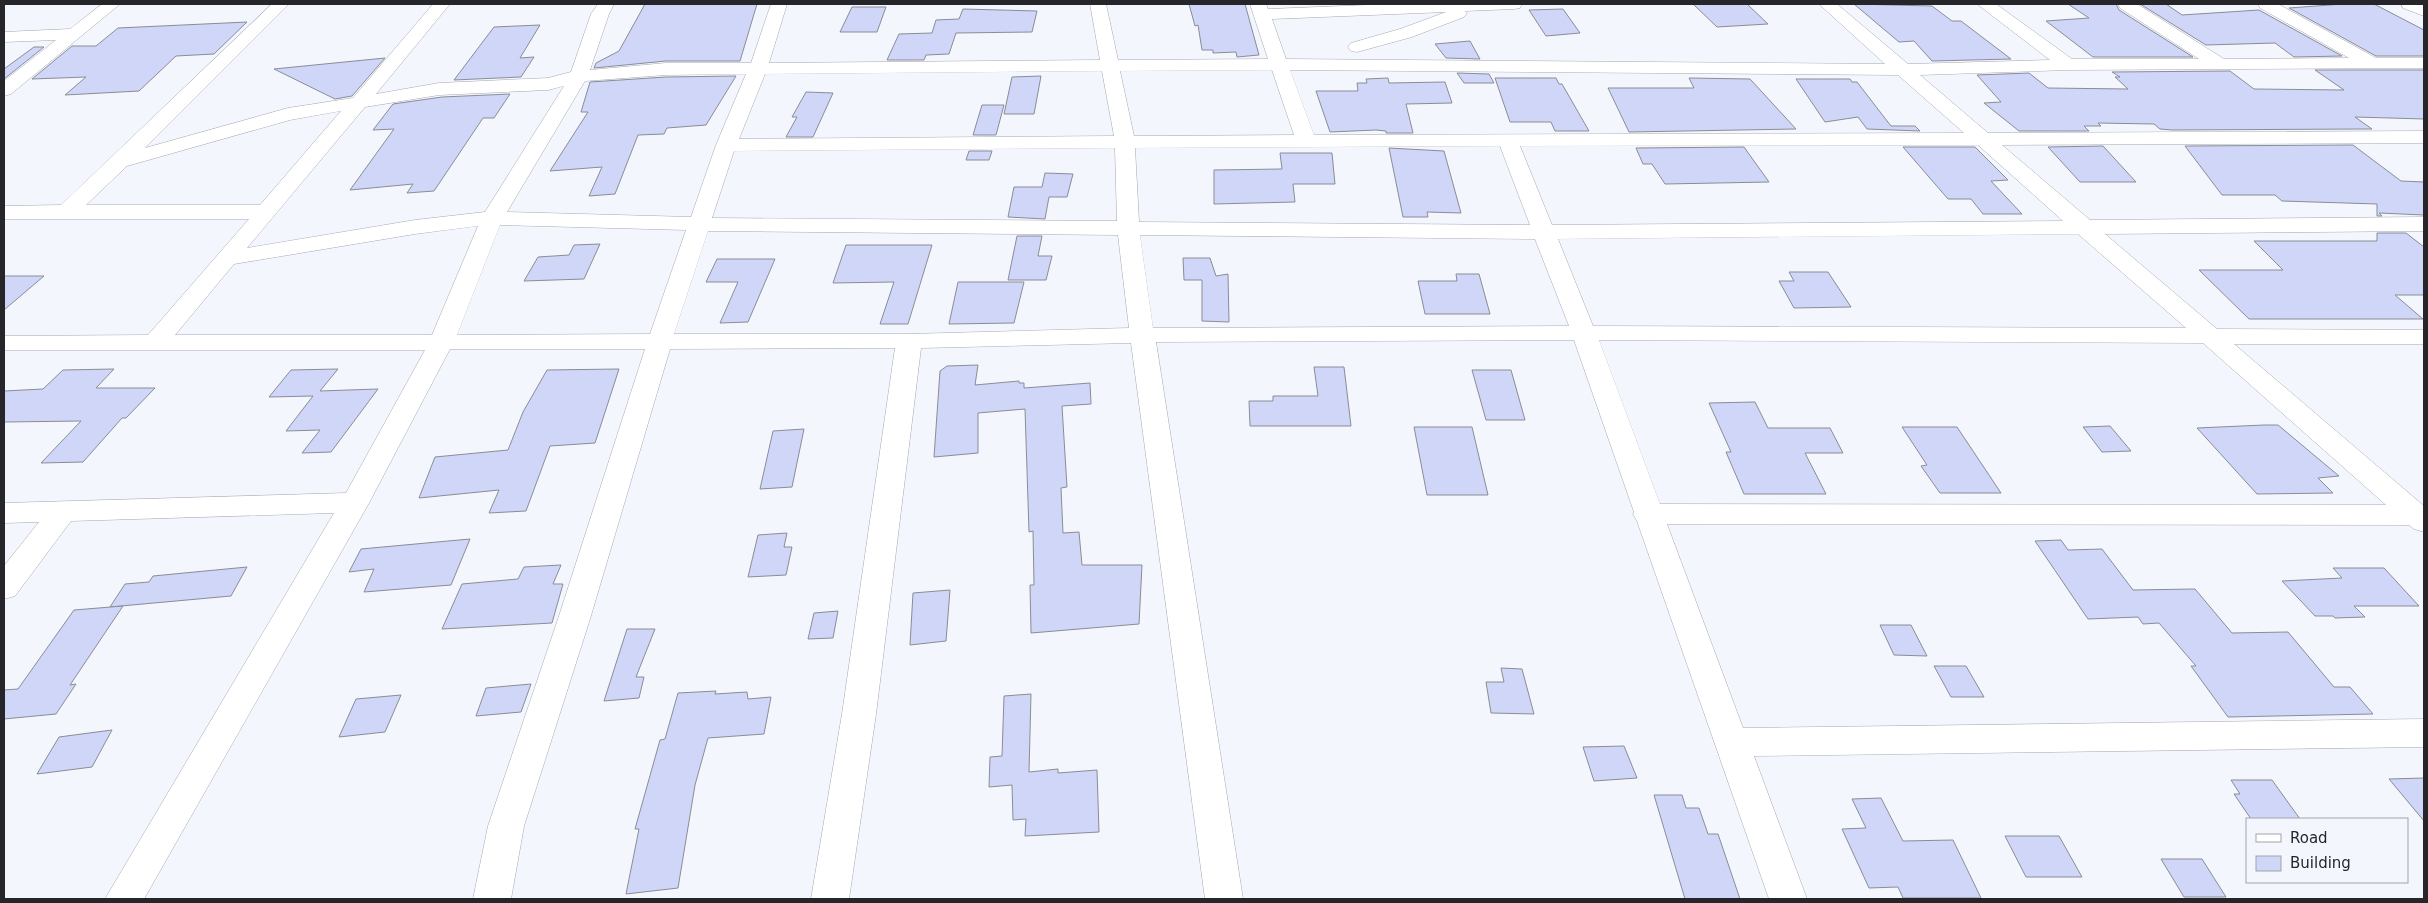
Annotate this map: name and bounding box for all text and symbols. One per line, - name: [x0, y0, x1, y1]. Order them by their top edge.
- legend: [2246, 818, 2408, 883]
- text: Road: [2290, 829, 2328, 847]
- text: Building: [2290, 854, 2351, 872]

